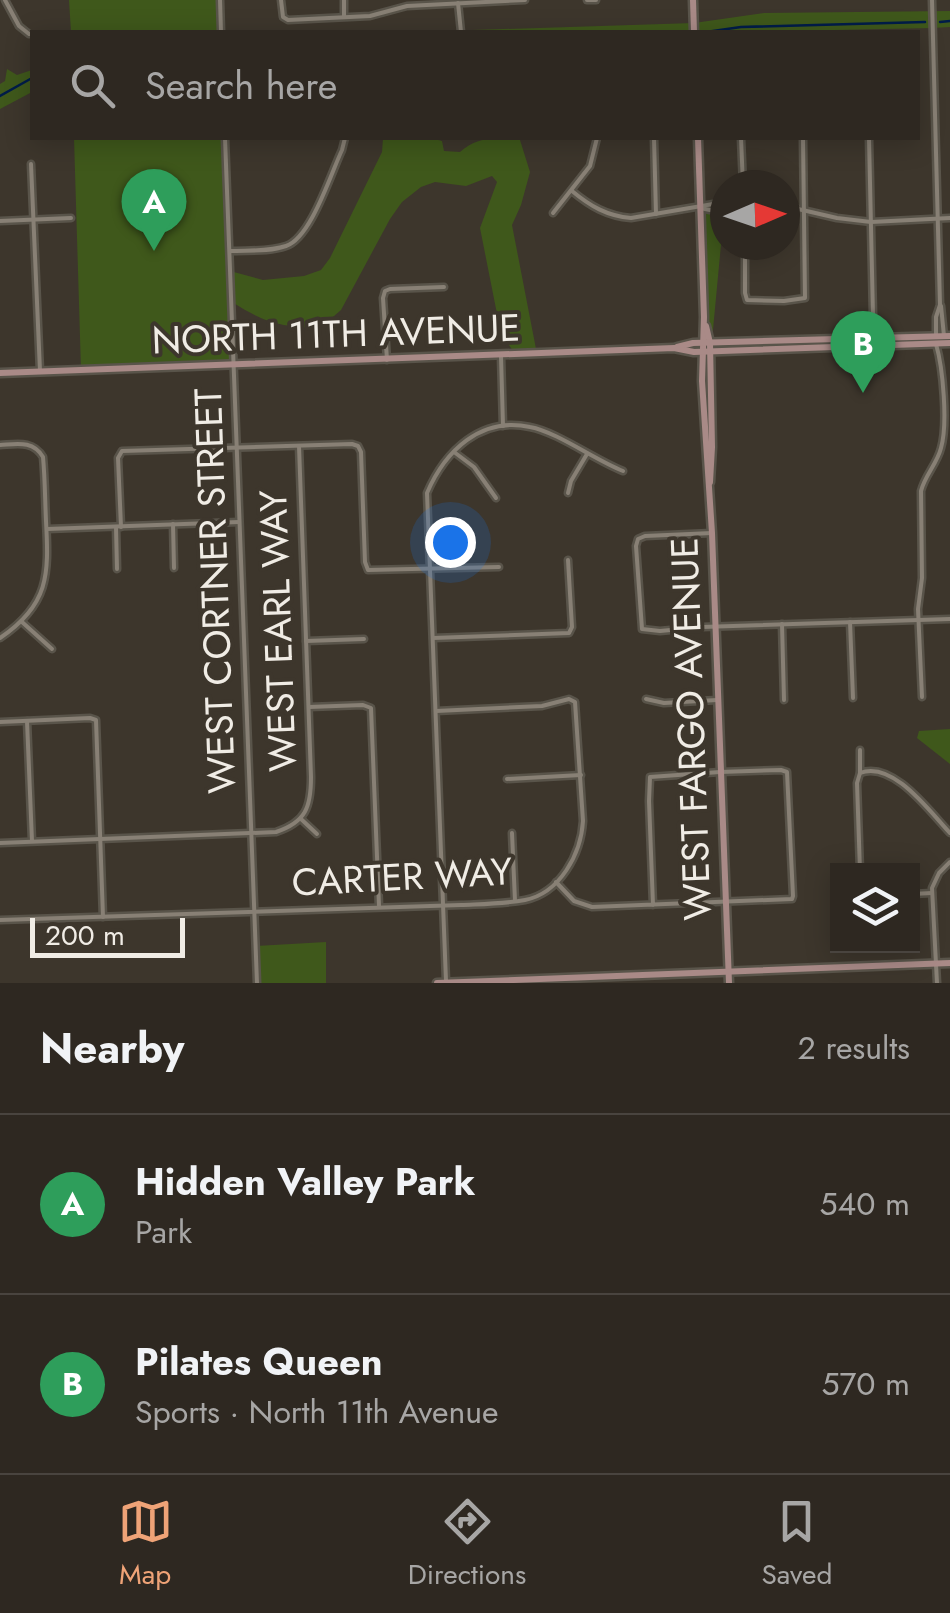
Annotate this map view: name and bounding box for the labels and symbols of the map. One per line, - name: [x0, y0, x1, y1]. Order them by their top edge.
- pin: A: [122, 168, 186, 251]
- north arrow: [710, 170, 800, 260]
- street label: NORTH 11TH AVENUE: [151, 300, 521, 367]
- pin: B: [830, 310, 896, 393]
- street label: WEST CORTNER STREET: [180, 387, 249, 795]
- street label: WEST EARL WAY: [245, 489, 310, 773]
- your location: [425, 517, 476, 568]
- street label: WEST FARGO AVENUE: [656, 536, 725, 922]
- street label: CARTER WAY: [290, 843, 514, 910]
- scale bar: [30, 913, 185, 958]

